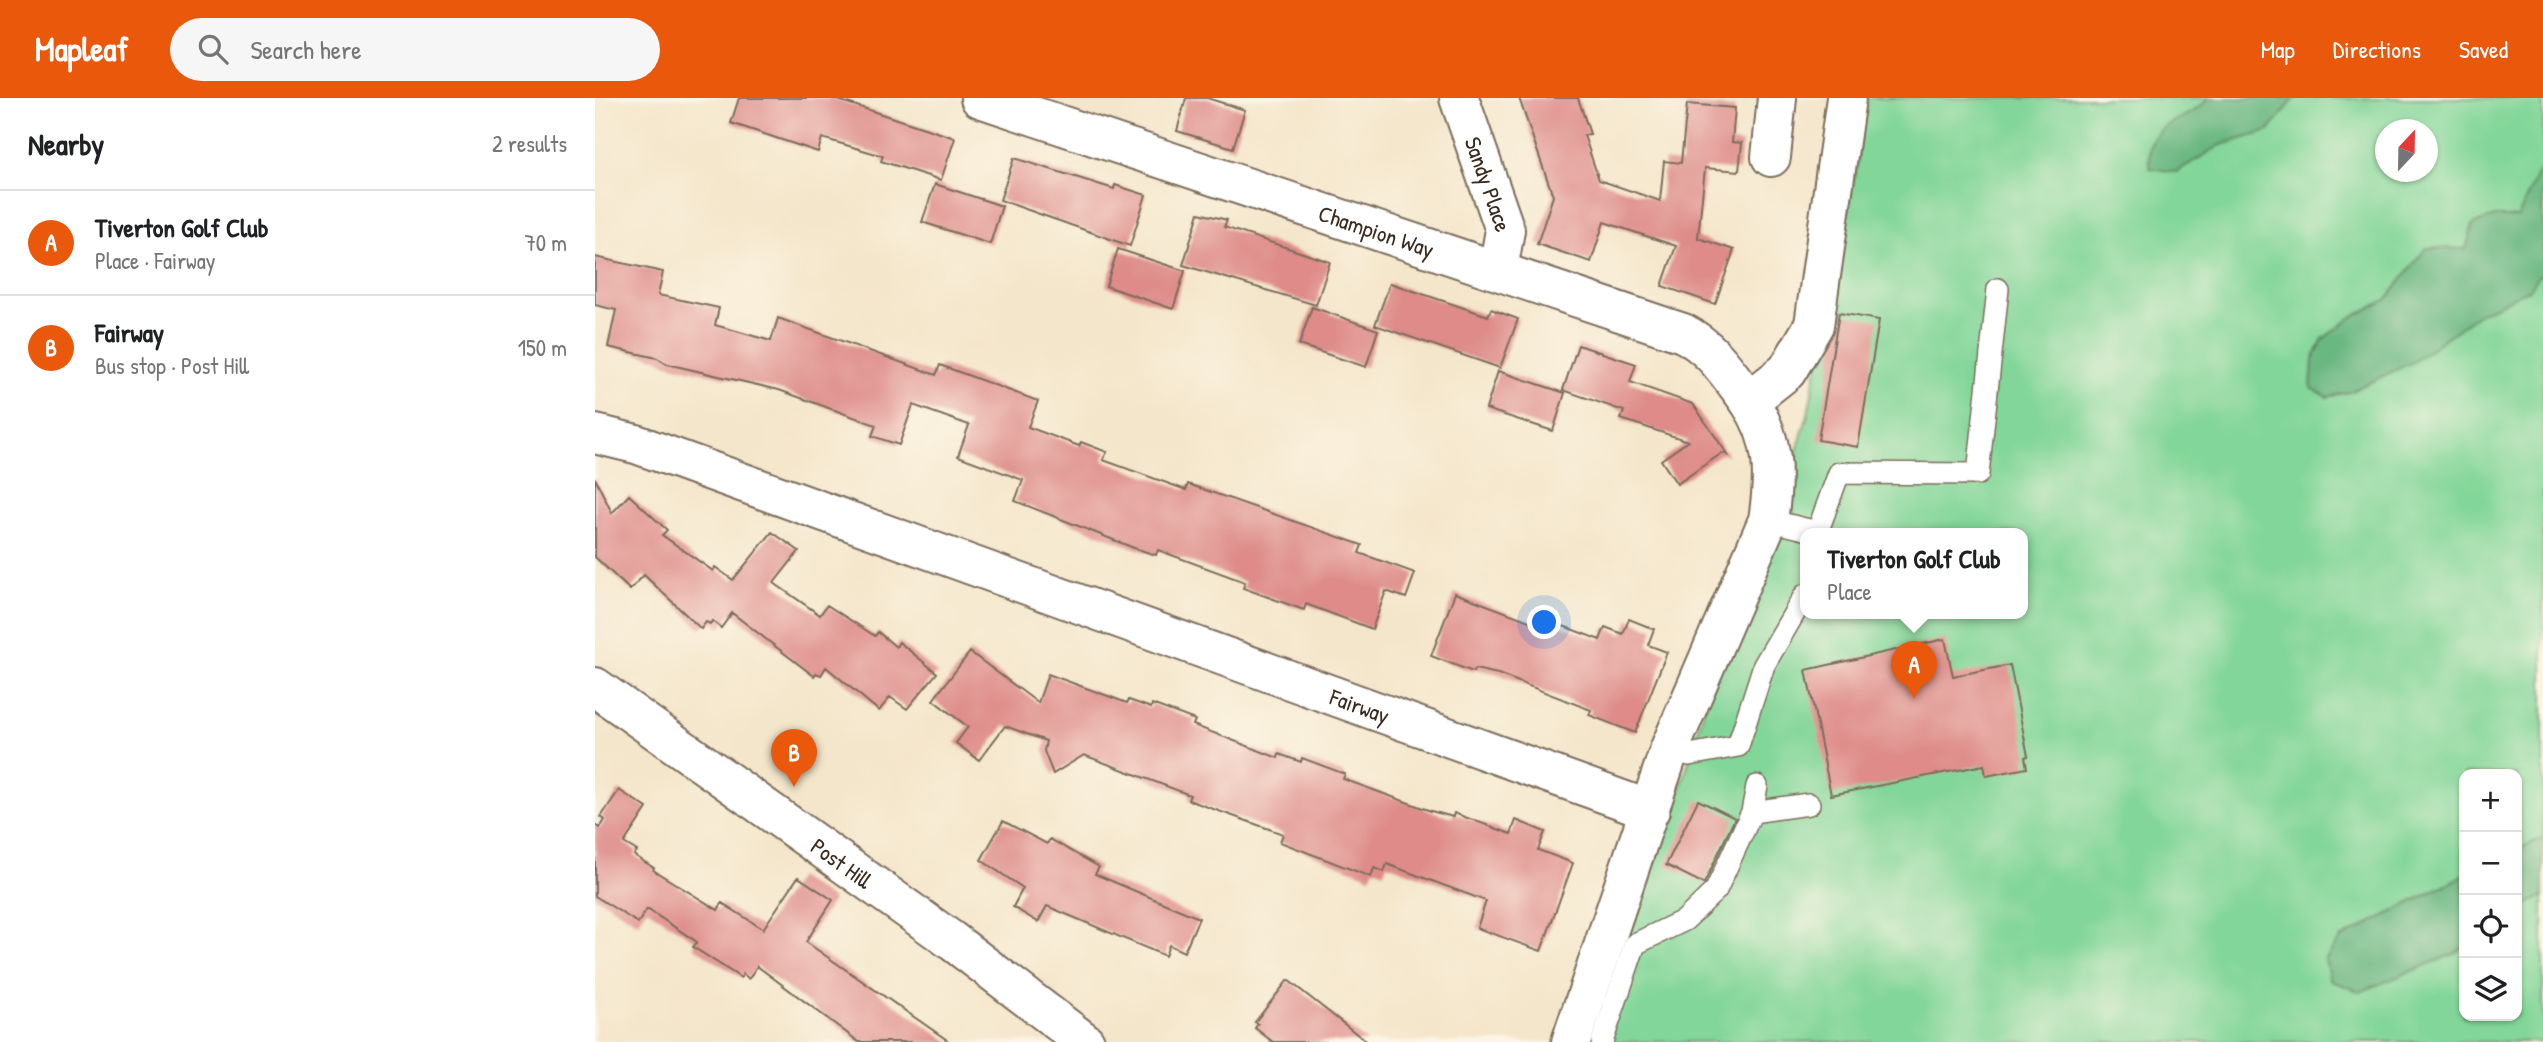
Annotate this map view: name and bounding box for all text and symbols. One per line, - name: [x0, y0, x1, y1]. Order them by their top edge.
- search box: [170, 18, 660, 81]
- text: Mapleaf: [35, 27, 128, 71]
- icon: search: [194, 30, 232, 68]
- text: Search here: [250, 32, 362, 67]
- text: Map: [2261, 33, 2295, 65]
- text: Directions: [2333, 33, 2421, 65]
- text: Saved: [2459, 33, 2508, 65]
- north arrow: [2375, 119, 2438, 182]
- text: Nearby: [28, 124, 104, 164]
- text: 2 results: [492, 128, 567, 159]
- street label: Sandy Place: [1458, 132, 1520, 235]
- street label: Champion Way: [1315, 197, 1438, 264]
- text: Tiverton Golf Club: [95, 210, 268, 245]
- text: A: [45, 227, 57, 258]
- text: 70 m: [524, 227, 567, 258]
- text: Place · Fairway: [95, 245, 216, 276]
- text: Fairway: [95, 315, 164, 350]
- text: B: [45, 332, 57, 363]
- text: 150 m: [518, 332, 567, 363]
- text: Bus stop · Post Hill: [95, 350, 249, 381]
- popup: [1800, 528, 2028, 619]
- text: Tiverton Golf Club: [1827, 541, 2001, 576]
- text: Place: [1827, 576, 1872, 607]
- your location: [1527, 605, 1561, 639]
- pin: A: [1891, 641, 1937, 699]
- street label: Fairway: [1325, 680, 1394, 730]
- pin: B: [771, 729, 817, 787]
- map controls: [2459, 769, 2522, 1021]
- button: +: [2459, 769, 2522, 832]
- street label: Post Hill: [805, 830, 880, 896]
- button: −: [2459, 832, 2522, 895]
- button: locate: [2459, 895, 2522, 958]
- button: layers: [2459, 958, 2522, 1021]

